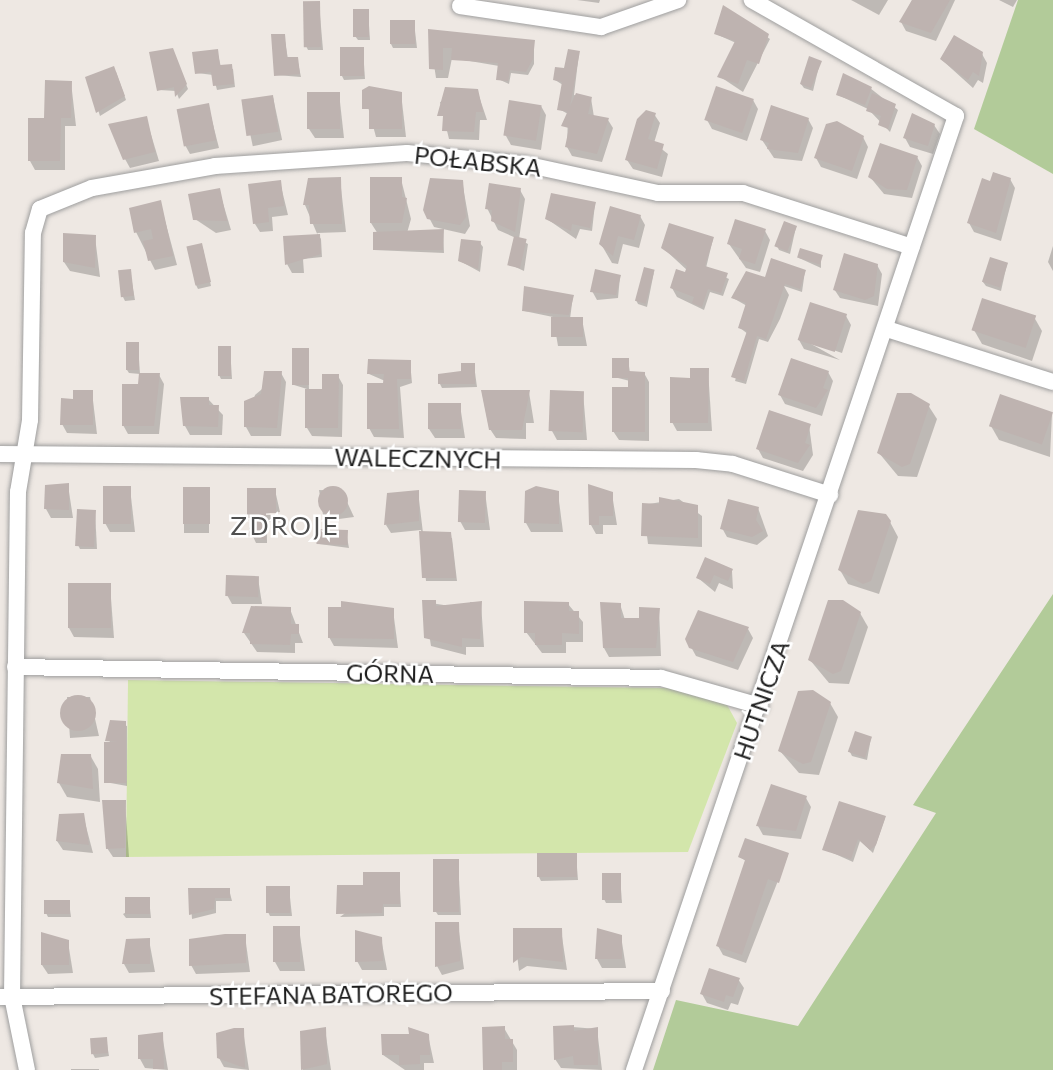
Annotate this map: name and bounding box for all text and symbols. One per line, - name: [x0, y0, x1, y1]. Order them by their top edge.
- street label: POŁABSKA: [413, 140, 543, 182]
- street label: WALECZNYCH: [334, 442, 502, 474]
- district label: ZDROJE: [231, 509, 339, 541]
- street label: HUTNICZA: [727, 636, 795, 764]
- street label: GÓRNA: [346, 658, 434, 688]
- street label: STEFANA BATOREGO: [209, 977, 453, 1011]

